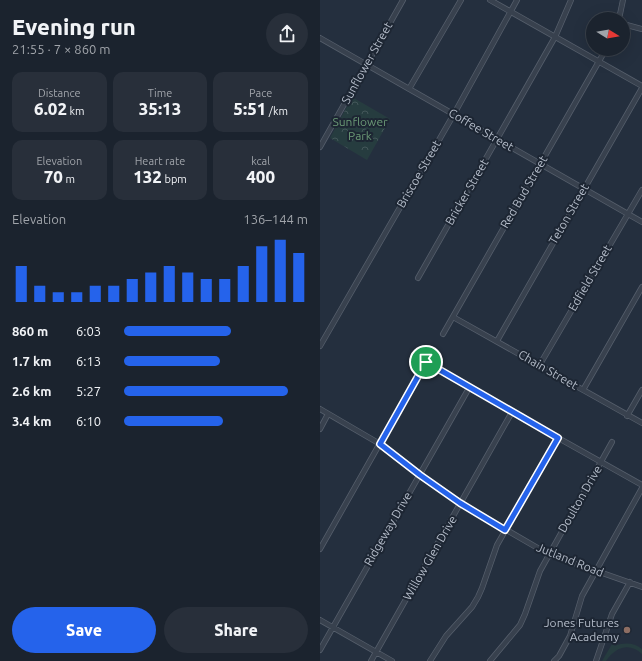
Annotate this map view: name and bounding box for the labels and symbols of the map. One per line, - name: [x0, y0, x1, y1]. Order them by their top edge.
- north arrow: [586, 12, 630, 56]
- street label: Sunflower Street: [339, 19, 395, 106]
- street label: Coffee Street: [446, 106, 516, 154]
- park label: Sunflower Park: [332, 115, 388, 142]
- street label: Briscoe Street: [394, 137, 443, 210]
- street label: Red Bud Street: [498, 153, 550, 230]
- street label: Bricker Street: [442, 156, 491, 227]
- street label: Teton Street: [546, 181, 591, 246]
- street label: Edfield Street: [565, 242, 614, 313]
- pin: [409, 345, 443, 379]
- street label: Chain Street: [516, 347, 580, 392]
- street label: Doulton Drive: [555, 463, 604, 535]
- street label: Ridgeway Drive: [361, 489, 414, 568]
- street label: Willow Glen Drive: [400, 513, 459, 602]
- street label: Jutland Road: [535, 540, 606, 579]
- place label: Jones Futures Academy: [544, 616, 619, 643]
- marker: Jones Futures Academy: [622, 625, 632, 635]

